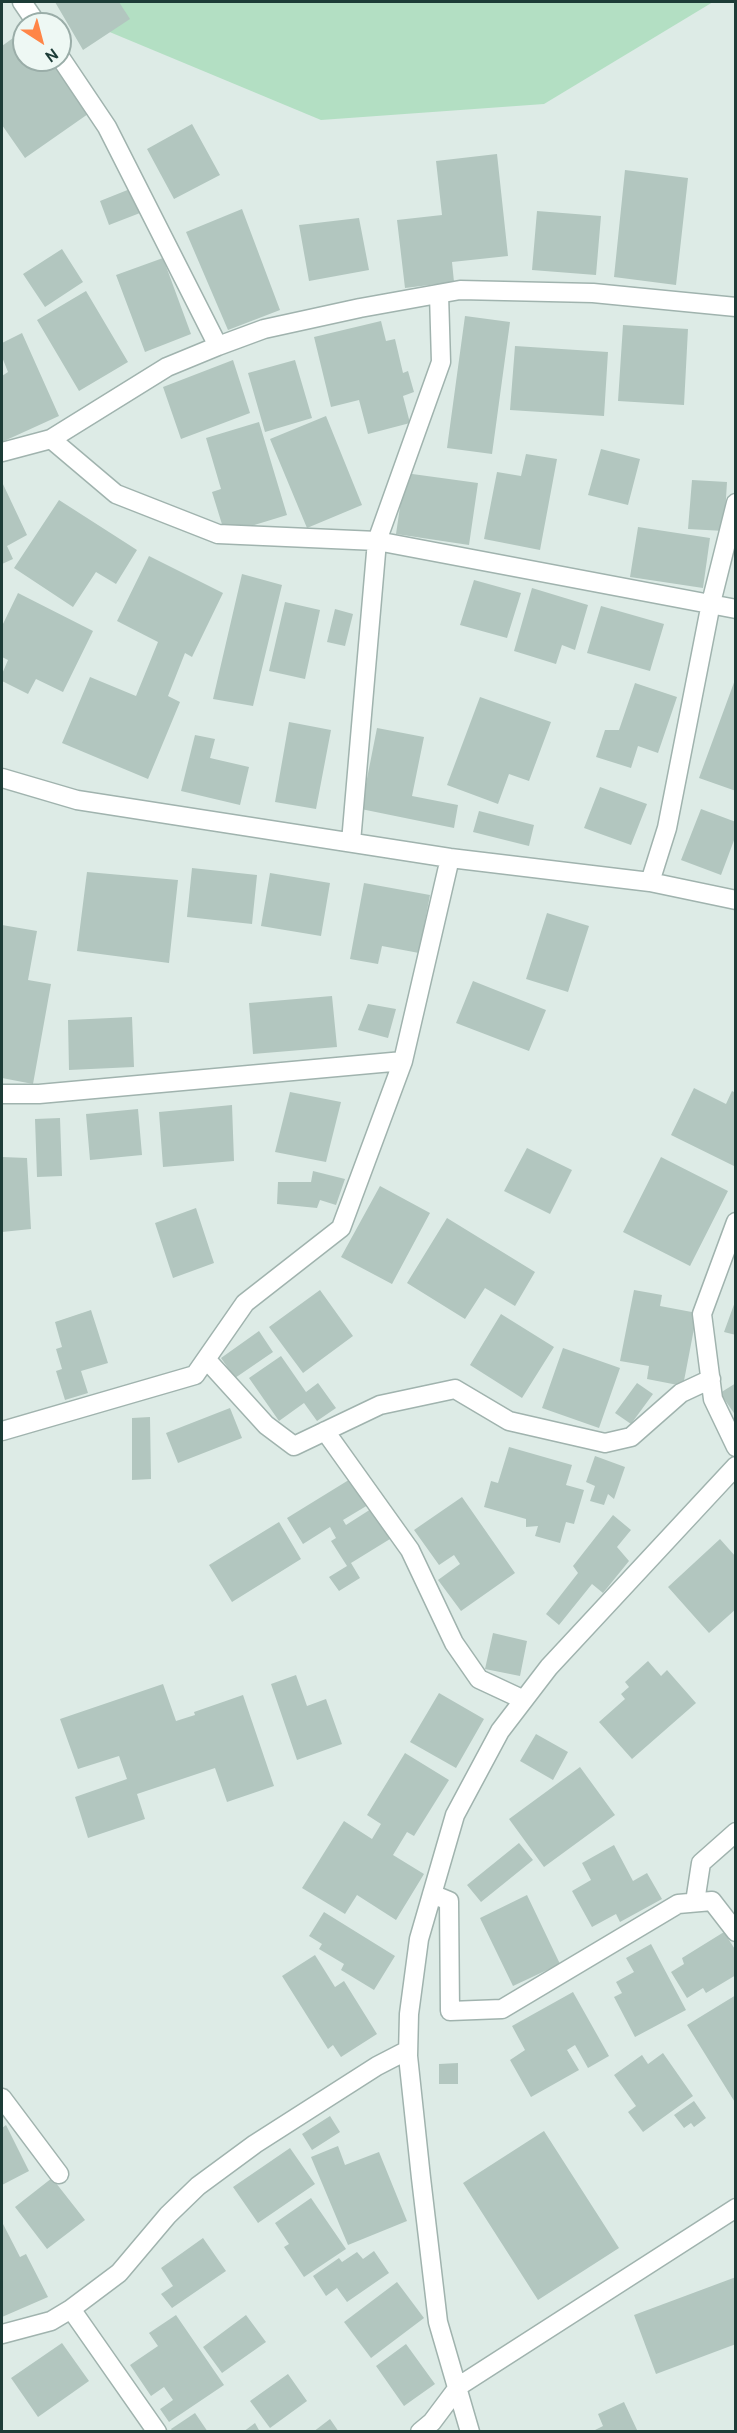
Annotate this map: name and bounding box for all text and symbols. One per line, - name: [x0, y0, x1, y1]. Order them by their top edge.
- north arrow: [12, 12, 72, 72]
- text: N: [42, 44, 62, 66]

